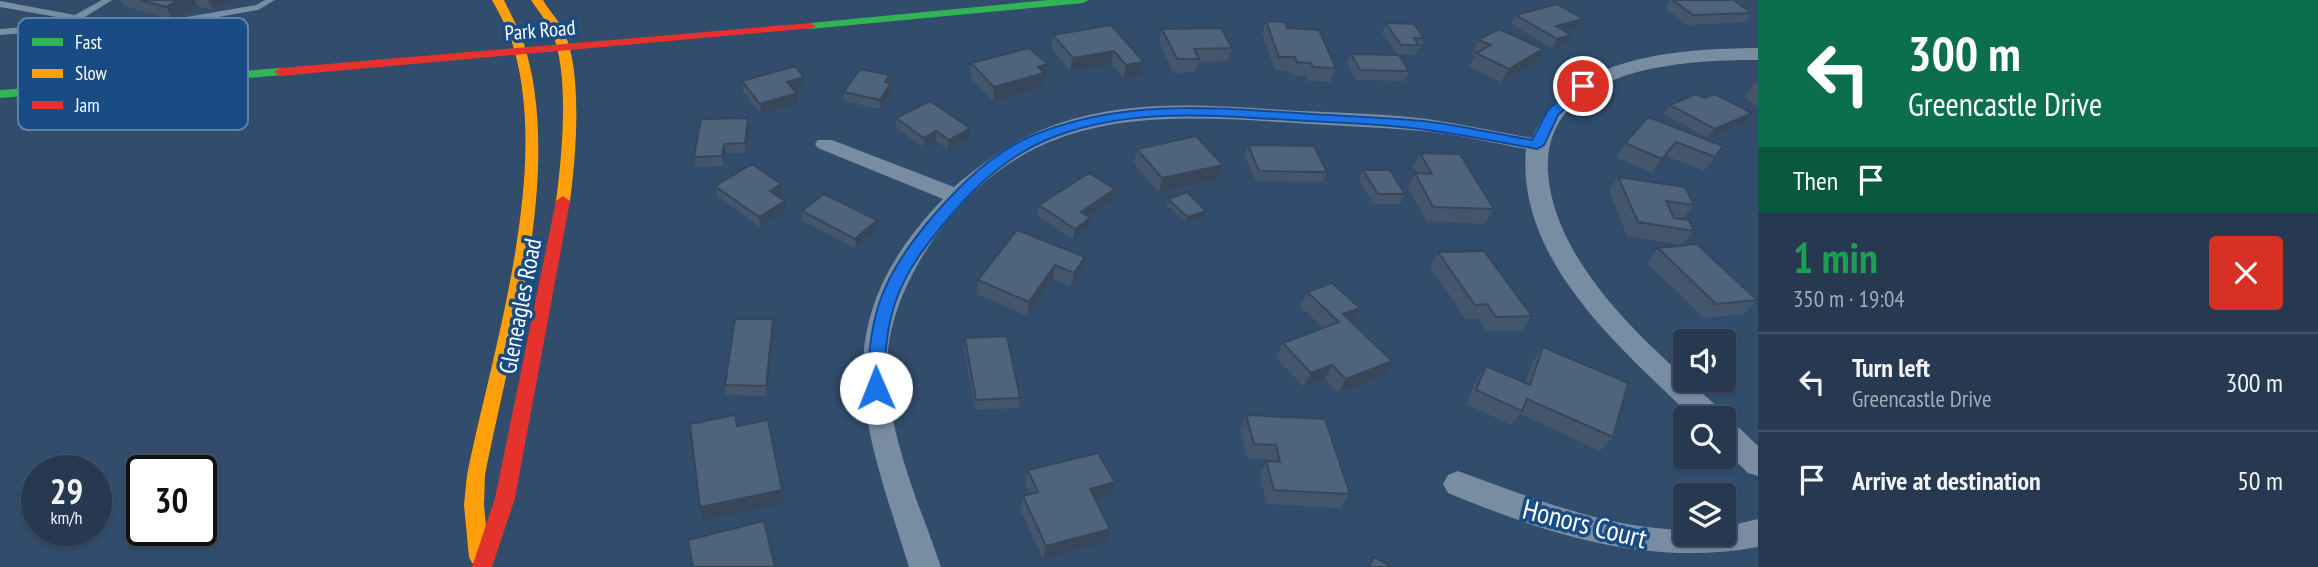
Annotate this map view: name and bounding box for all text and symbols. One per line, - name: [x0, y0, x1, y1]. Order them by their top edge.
- street label: Park Road: [503, 13, 577, 47]
- legend: [18, 18, 248, 130]
- text: 300 m: [1908, 21, 2021, 85]
- icon: left: [1793, 28, 1884, 119]
- text: Fast: [75, 30, 103, 54]
- pin: [1553, 56, 1613, 116]
- text: Slow: [75, 61, 108, 85]
- icon: arrive: [1564, 67, 1602, 105]
- text: Greencastle Drive: [1908, 83, 2102, 125]
- text: Jam: [74, 93, 100, 117]
- icon: arrive: [1852, 161, 1890, 199]
- text: Then: [1793, 164, 1838, 197]
- text: 1 min: [1793, 230, 1878, 285]
- street label: Gleneagles Road: [492, 236, 548, 376]
- button: close: [2209, 236, 2283, 310]
- text: 350 m · 19:04: [1793, 284, 1905, 313]
- map controls: [1673, 329, 1736, 546]
- button: sound: [1673, 329, 1736, 392]
- position arrow: [839, 351, 913, 425]
- text: Turn left: [1852, 351, 1930, 384]
- icon: left: [1793, 363, 1831, 401]
- text: 300 m: [2225, 366, 2283, 399]
- text: Greencastle Drive: [1852, 384, 1992, 413]
- button: search: [1673, 406, 1736, 469]
- speed limit sign: 30: [126, 455, 217, 546]
- icon: arrive: [1793, 461, 1831, 499]
- text: Arrive at destination: [1852, 464, 2041, 497]
- text: 50 m: [2237, 464, 2283, 497]
- text: 29: [50, 468, 83, 514]
- button: layers: [1673, 483, 1736, 546]
- street label: Honors Court: [1519, 490, 1651, 556]
- text: km/h: [51, 506, 82, 529]

